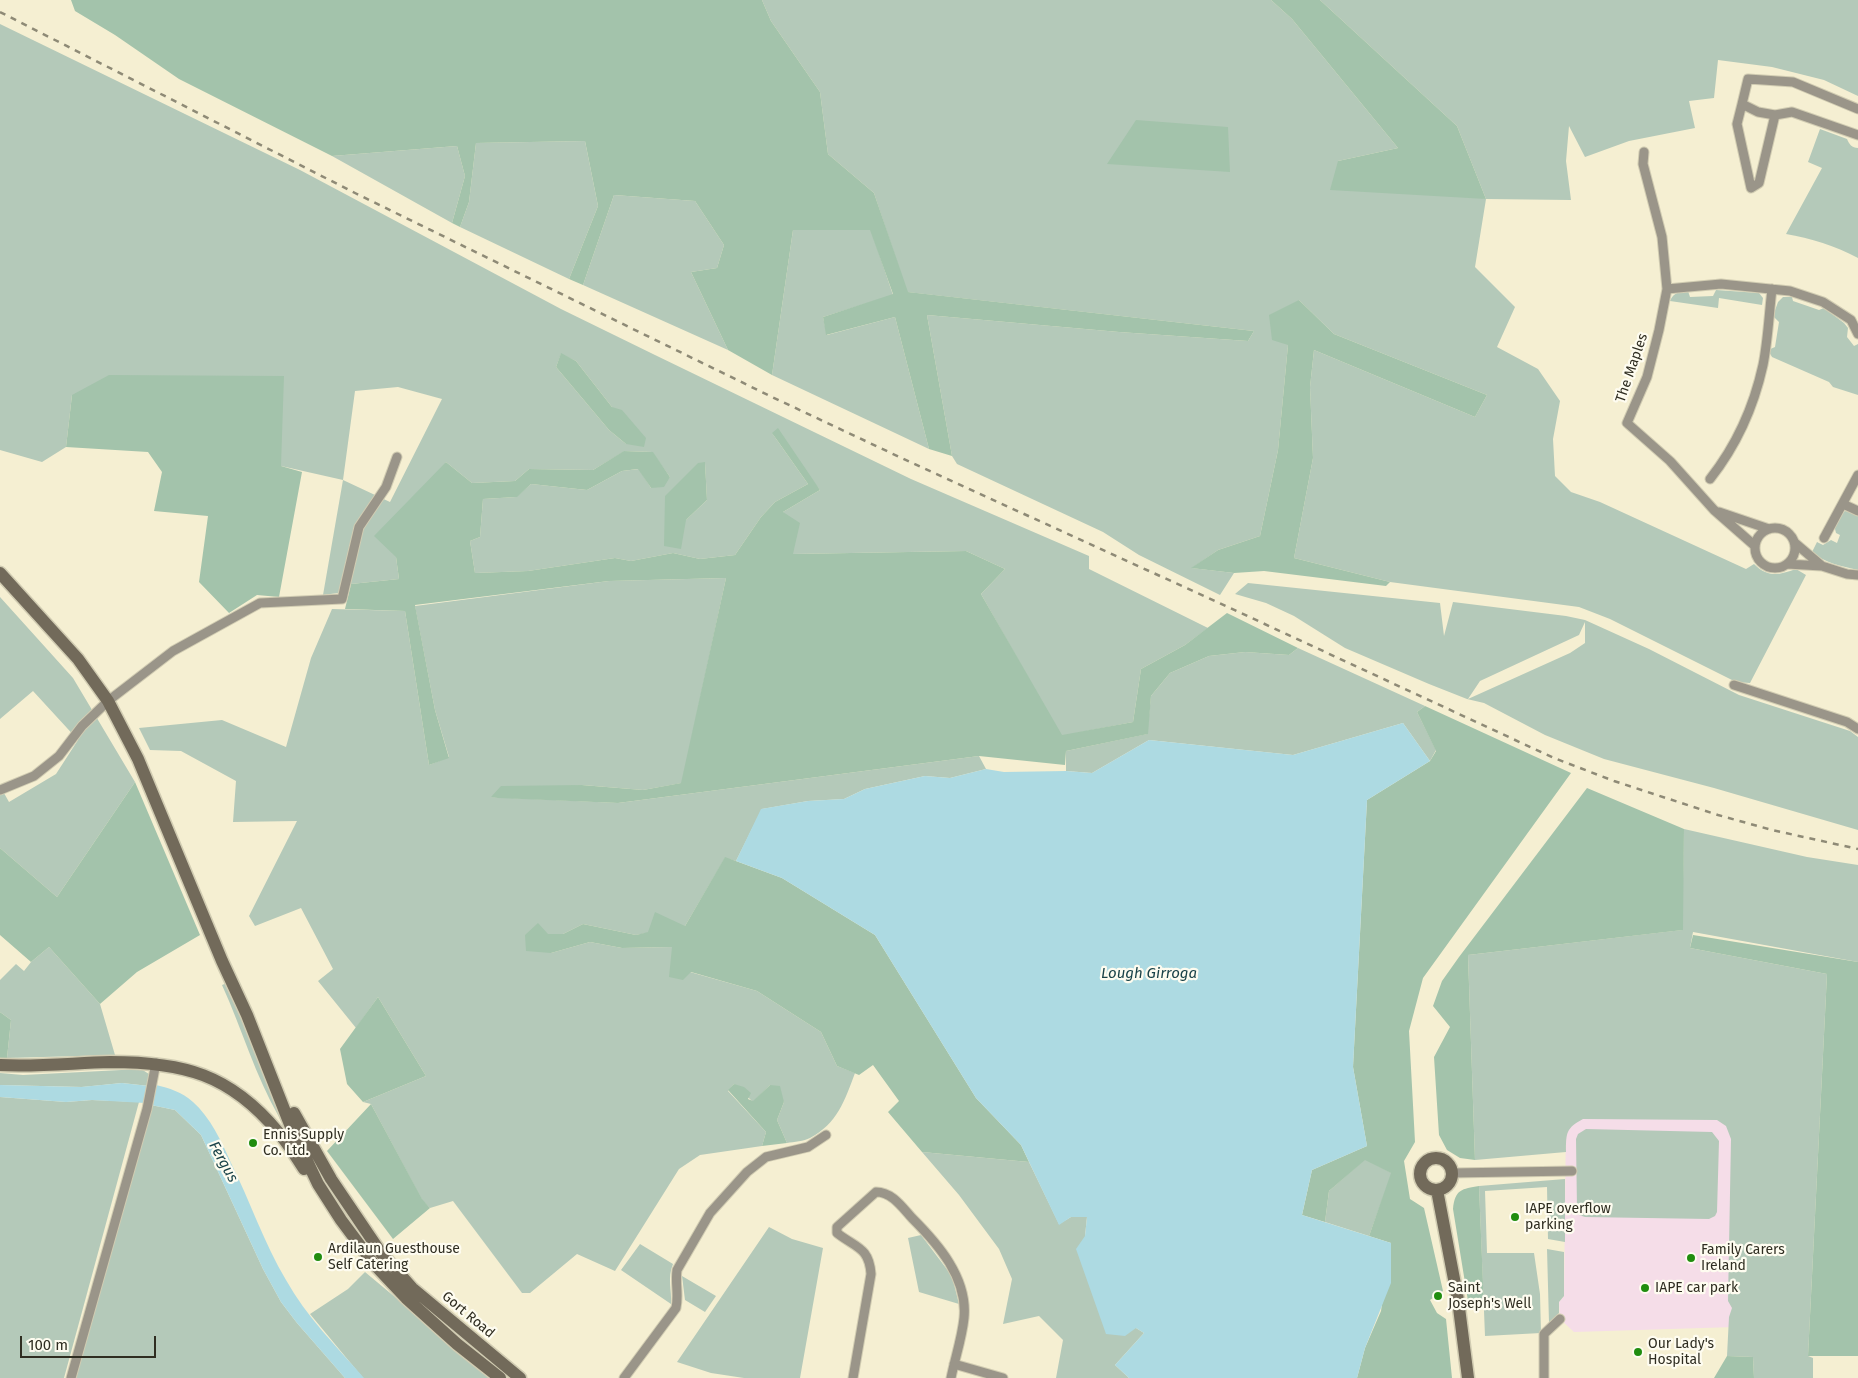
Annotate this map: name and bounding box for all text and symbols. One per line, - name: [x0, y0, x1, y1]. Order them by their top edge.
- street label: The Maples: [1612, 331, 1652, 405]
- water label: Lough Girroga: [1101, 965, 1197, 983]
- place label: Ennis Supply Co. Ltd.: [263, 1127, 344, 1160]
- marker: Ennis Supply Co. Ltd.: [247, 1137, 259, 1149]
- water label: Fergus: [204, 1138, 242, 1186]
- place label: IAPE overflow parking: [1525, 1201, 1611, 1234]
- marker: IAPE overflow parking: [1509, 1211, 1521, 1223]
- place label: Ardilaun Guesthouse Self Catering: [328, 1241, 460, 1274]
- place label: Family Carers Ireland: [1701, 1242, 1785, 1274]
- marker: Ardilaun Guesthouse Self Catering: [312, 1251, 324, 1263]
- marker: Family Carers Ireland: [1685, 1252, 1697, 1264]
- place label: Saint Joseph's Well: [1448, 1280, 1531, 1312]
- place label: IAPE car park: [1655, 1280, 1738, 1296]
- marker: IAPE car park: [1639, 1282, 1651, 1294]
- street label: Gort Road: [438, 1288, 498, 1342]
- marker: Saint Joseph's Well: [1432, 1290, 1444, 1302]
- scale bar: [22, 1326, 159, 1358]
- text: 100 m: [28, 1336, 68, 1354]
- place label: Our Lady's Hospital: [1648, 1336, 1714, 1368]
- marker: Our Lady's Hospital: [1632, 1346, 1644, 1358]

